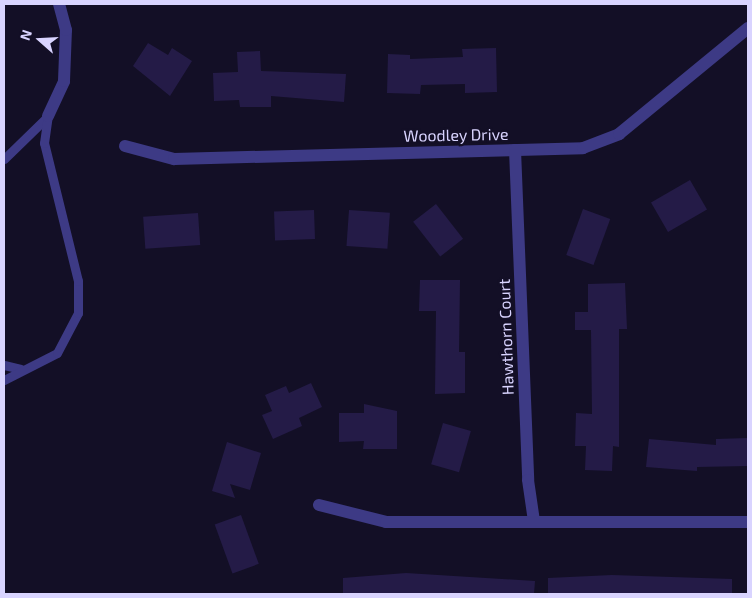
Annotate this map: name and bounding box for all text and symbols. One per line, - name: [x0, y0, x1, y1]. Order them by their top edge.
- north arrow: [15, 15, 65, 65]
- text: N: [16, 27, 35, 43]
- street label: Woodley Drive: [403, 124, 509, 146]
- street label: Hawthorn Court: [494, 279, 518, 395]

